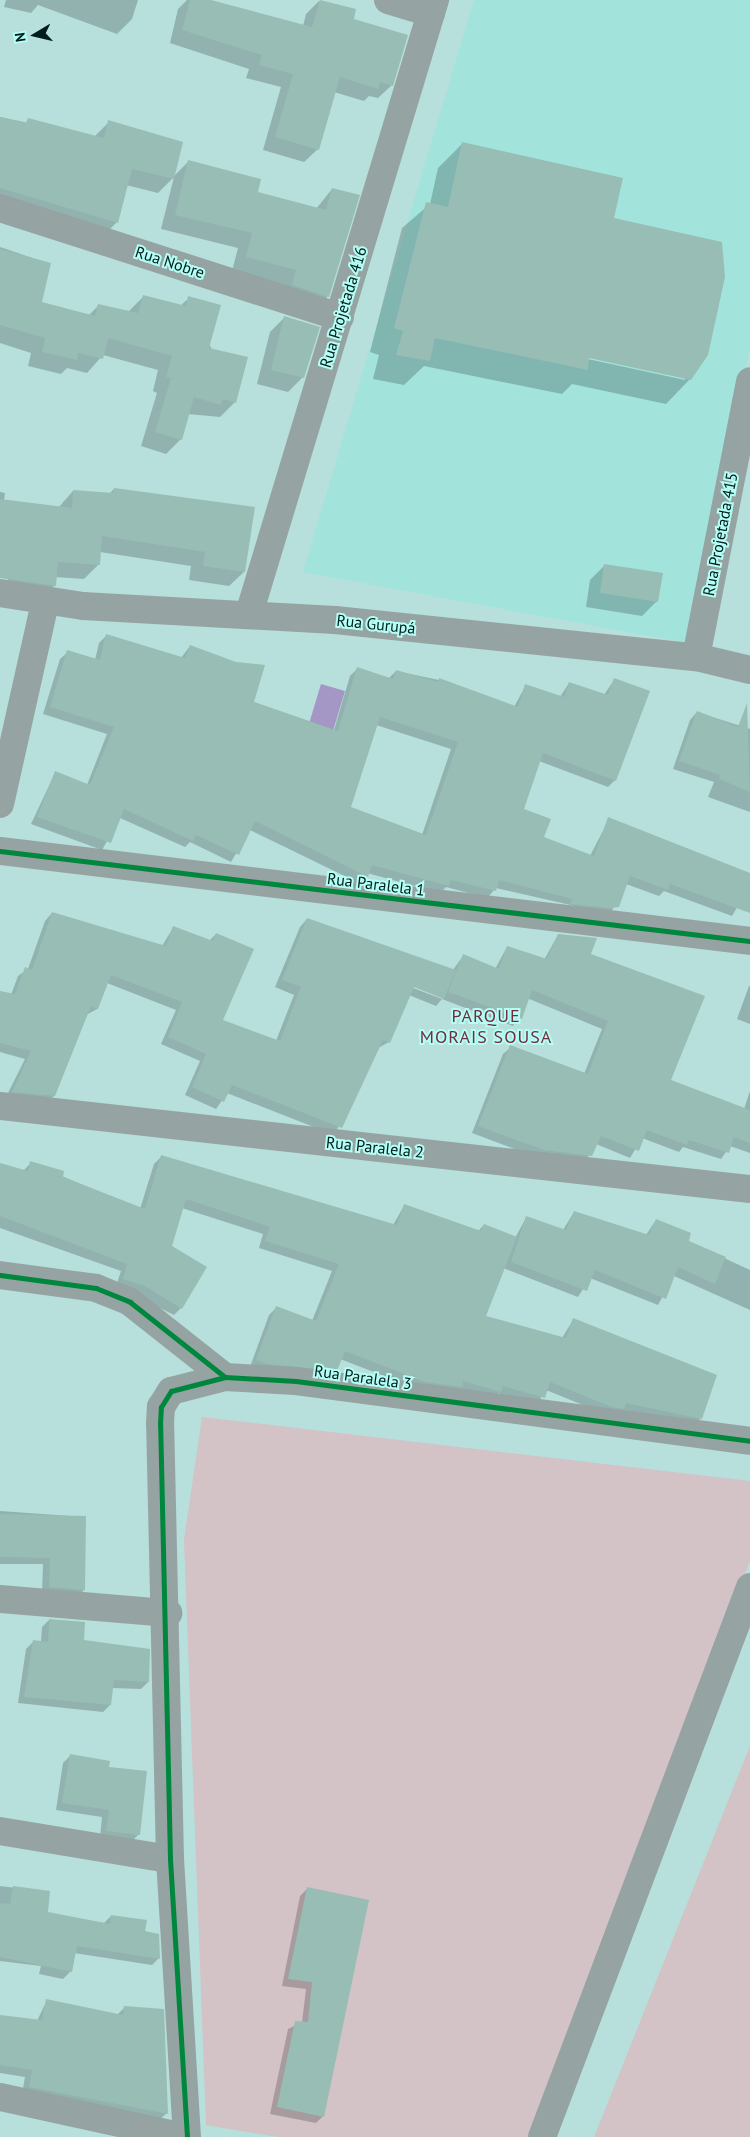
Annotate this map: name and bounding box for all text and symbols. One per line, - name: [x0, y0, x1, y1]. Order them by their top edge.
- north arrow: [10, 10, 60, 60]
- text: N: [11, 31, 30, 43]
- street label: Rua Nobre: [133, 242, 207, 282]
- street label: Rua Projetada 416: [315, 244, 371, 370]
- street label: Rua Projetada 415: [699, 471, 741, 597]
- street label: Rua Gurupá: [336, 610, 416, 638]
- street label: Rua Paralela 1: [326, 868, 426, 900]
- district label: PARQUE MORAIS SOUSA: [418, 1006, 554, 1048]
- street label: Rua Paralela 2: [325, 1132, 425, 1162]
- street label: Rua Paralela 3: [313, 1361, 413, 1393]

